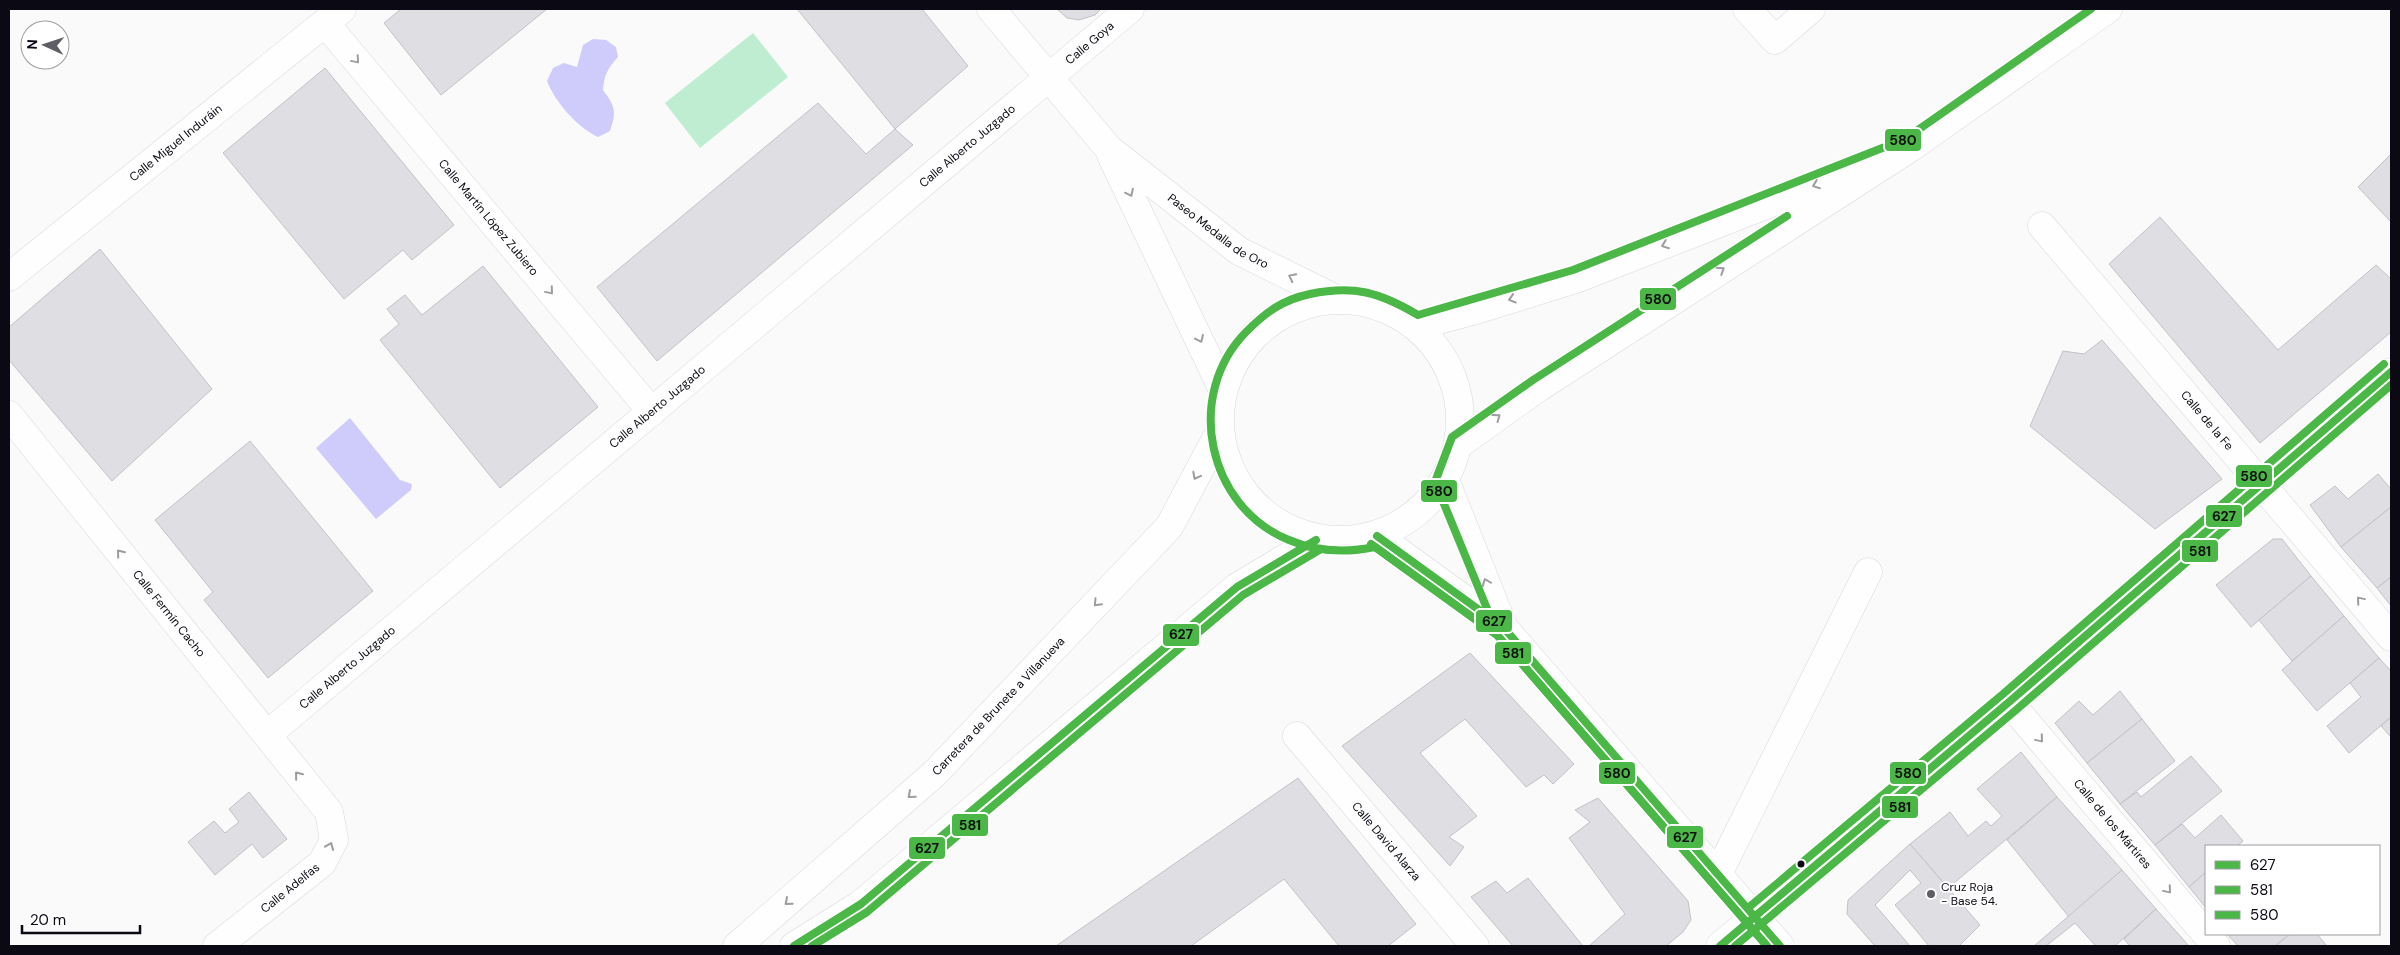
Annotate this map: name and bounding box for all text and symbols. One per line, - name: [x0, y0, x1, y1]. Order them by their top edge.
- street label: Calle Goya: [1062, 18, 1117, 68]
- north arrow: [20, 20, 70, 70]
- text: N: [23, 39, 41, 50]
- one-way arrow: [350, 54, 358, 63]
- street label: Calle Miguel Induráin: [126, 101, 226, 185]
- street label: Calle Alberto Juzgado: [916, 101, 1019, 191]
- line badge: 580: [1884, 128, 1922, 152]
- text: 580: [1889, 131, 1917, 149]
- street label: Calle Martín López Zubiero: [435, 156, 542, 279]
- one-way arrow: [1812, 179, 1821, 189]
- one-way arrow: [1123, 188, 1134, 197]
- street label: Paseo Medalla de Oro: [1164, 190, 1271, 272]
- one-way arrow: [1661, 238, 1670, 249]
- one-way arrow: [1715, 267, 1724, 276]
- one-way arrow: [1288, 273, 1297, 283]
- one-way arrow: [545, 286, 554, 295]
- line badge: 580: [1639, 287, 1677, 311]
- text: 580: [1644, 290, 1672, 308]
- one-way arrow: [1508, 294, 1517, 304]
- one-way arrow: [1193, 334, 1204, 343]
- street label: Calle Alberto Juzgado: [606, 362, 709, 452]
- street label: Calle de la Fe: [2177, 387, 2237, 454]
- one-way arrow: [1491, 414, 1501, 423]
- line badge: 580: [2235, 464, 2273, 488]
- text: 580: [2240, 467, 2268, 485]
- one-way arrow: [1192, 471, 1202, 480]
- line badge: 580: [1420, 479, 1458, 503]
- text: 580: [1425, 482, 1453, 500]
- line badge: 627: [2205, 504, 2243, 528]
- text: 627: [2212, 507, 2237, 525]
- line badge: 581: [2181, 539, 2219, 563]
- text: 581: [2189, 542, 2211, 560]
- one-way arrow: [117, 550, 125, 559]
- street label: Calle Fermín Cacho: [129, 567, 209, 660]
- one-way arrow: [1482, 578, 1493, 587]
- one-way arrow: [1094, 597, 1103, 606]
- one-way arrow: [2357, 597, 2366, 606]
- line badge: 627: [1475, 609, 1513, 633]
- text: 627: [1482, 612, 1507, 630]
- street label: Calle Alberto Juzgado: [296, 622, 399, 713]
- line badge: 627: [1162, 623, 1200, 647]
- text: 627: [1169, 625, 1194, 643]
- street label: Carretera de Brunete a Villanueva: [929, 633, 1068, 779]
- line badge: 581: [1494, 641, 1532, 665]
- text: 581: [1502, 644, 1524, 662]
- one-way arrow: [2035, 733, 2043, 742]
- line badge: 580: [1598, 761, 1636, 785]
- line badge: 580: [1889, 761, 1927, 785]
- text: 580: [1603, 764, 1631, 782]
- text: 580: [1894, 764, 1922, 782]
- one-way arrow: [296, 772, 304, 781]
- street label: Calle de los Mártires: [2070, 776, 2155, 872]
- one-way arrow: [907, 789, 916, 798]
- line badge: 581: [1881, 795, 1919, 819]
- street label: Calle David Alarza: [1348, 798, 1424, 884]
- text: 581: [1889, 798, 1911, 816]
- line badge: 581: [951, 813, 989, 837]
- text: 581: [959, 816, 981, 834]
- line badge: 627: [1666, 825, 1704, 849]
- text: 627: [1673, 828, 1698, 846]
- line badge: 627: [908, 836, 946, 860]
- text: 627: [915, 839, 940, 857]
- one-way arrow: [324, 842, 334, 850]
- legend: [2205, 845, 2380, 935]
- text: 627: [2250, 855, 2275, 875]
- street label: Calle Adelfas: [257, 859, 323, 917]
- unlabelled marker: [1796, 859, 1806, 869]
- place label: Cruz Roja - Base 54.: [1941, 879, 1997, 909]
- text: 581: [2250, 880, 2273, 900]
- one-way arrow: [2163, 884, 2172, 893]
- marker: Cruz Roja - Base 54.: [1925, 888, 1937, 900]
- one-way arrow: [785, 896, 794, 905]
- scale bar: [22, 902, 140, 934]
- text: 580: [2250, 905, 2279, 925]
- text: 20 m: [30, 910, 66, 930]

